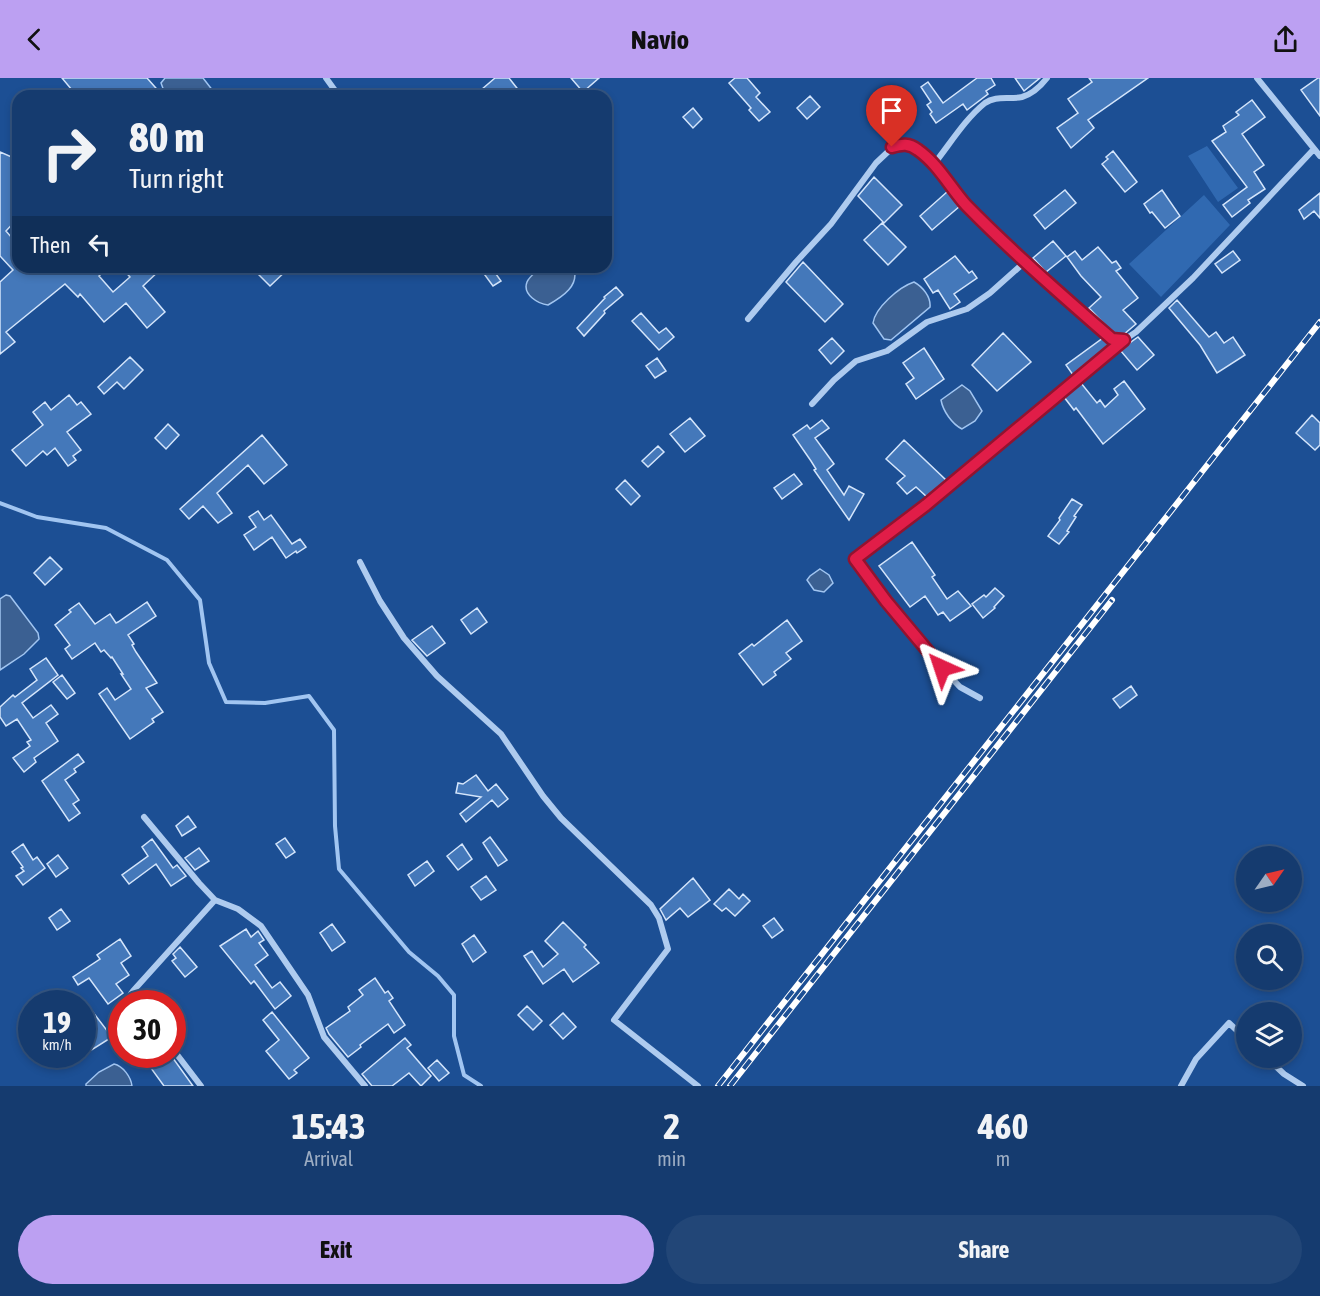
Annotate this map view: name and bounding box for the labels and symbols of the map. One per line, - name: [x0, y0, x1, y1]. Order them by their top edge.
- pin: [866, 85, 917, 147]
- position arrow: [910, 636, 974, 700]
- north arrow: [1236, 846, 1302, 912]
- speed limit sign: 30: [108, 990, 186, 1068]

